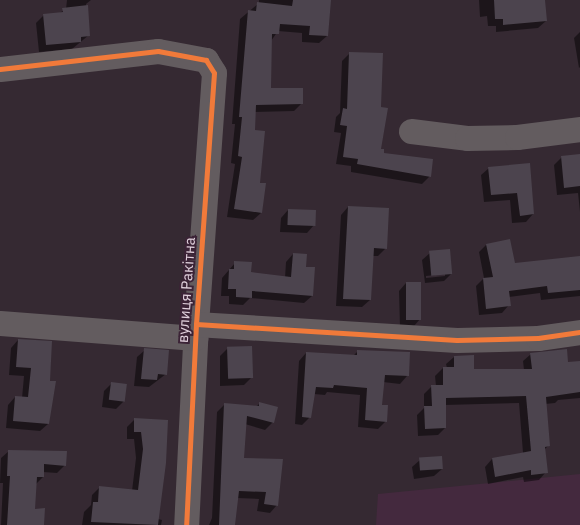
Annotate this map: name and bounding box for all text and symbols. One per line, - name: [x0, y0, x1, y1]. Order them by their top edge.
- street label: вулиця Ракітна: [173, 236, 199, 344]

